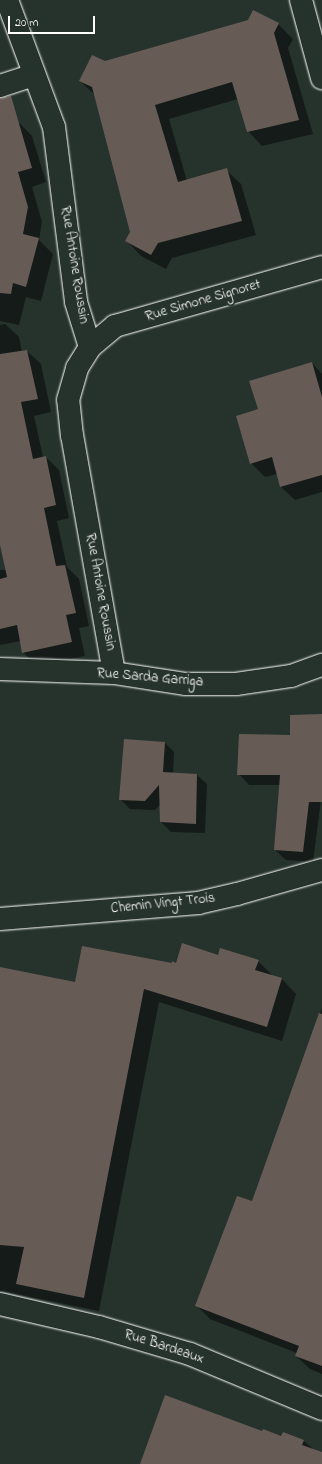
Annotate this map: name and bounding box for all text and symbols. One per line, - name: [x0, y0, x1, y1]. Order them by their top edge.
- scale bar: [10, 8, 97, 34]
- text: 20 m: [15, 14, 38, 32]
- street label: Rue Antoine Roussin: [56, 205, 92, 325]
- street label: Rue Simone Signoret: [143, 277, 263, 325]
- street label: Rue Antoine Roussin: [81, 532, 119, 652]
- street label: Rue Sarda Garriga: [96, 665, 204, 691]
- street label: Chemin Vingt Trois: [110, 890, 216, 918]
- street label: Rue Bardeaux: [122, 1326, 206, 1368]

